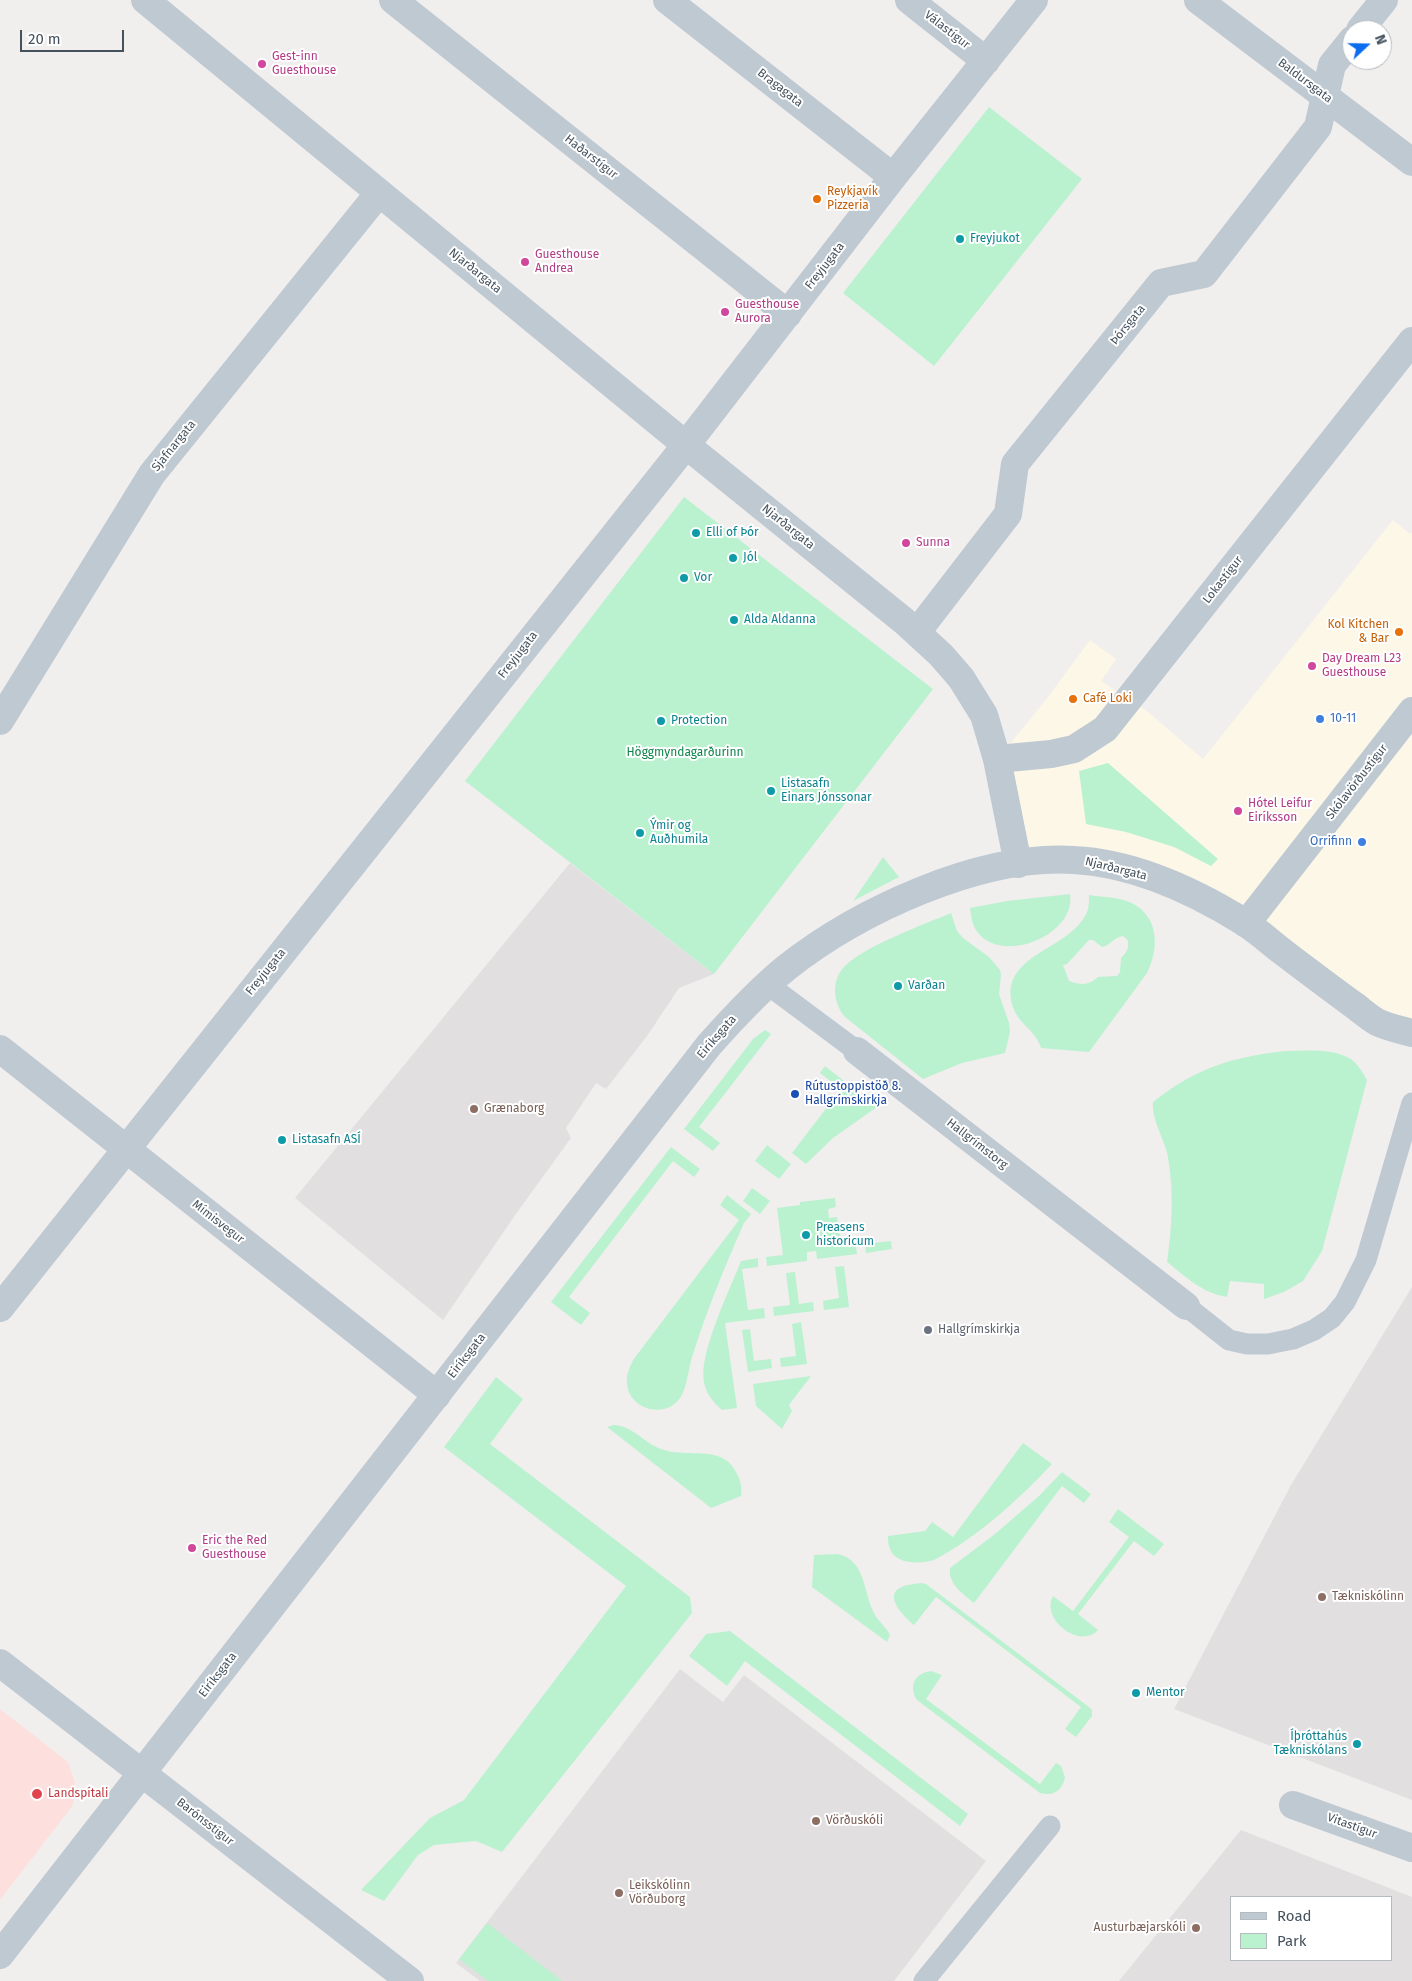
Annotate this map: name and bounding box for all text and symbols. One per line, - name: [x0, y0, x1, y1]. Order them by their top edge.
- street label: Válastígur: [921, 8, 973, 52]
- scale bar: [22, 20, 126, 52]
- north arrow: [1342, 20, 1392, 70]
- text: 20 m: [28, 30, 61, 48]
- text: N: [1371, 32, 1390, 47]
- place label: Gest-inn Guesthouse: [272, 50, 336, 78]
- street label: Baldursgata: [1275, 56, 1335, 106]
- marker: Gest-inn Guesthouse: [256, 58, 268, 70]
- street label: Bragagata: [754, 66, 806, 110]
- street label: Haðarstígur: [562, 132, 620, 182]
- place label: Reykjavík Pizzeria: [827, 185, 878, 213]
- marker: Reykjavík Pizzeria: [811, 193, 823, 205]
- place label: Freyjukot: [970, 232, 1020, 246]
- marker: Freyjukot: [954, 233, 966, 245]
- street label: Freyjugata: [802, 240, 848, 292]
- street label: Njarðargata: [446, 245, 504, 297]
- place label: Guesthouse Andrea: [535, 248, 599, 276]
- marker: Guesthouse Andrea: [519, 256, 531, 268]
- place label: Guesthouse Aurora: [735, 298, 799, 326]
- street label: Þórsgata: [1108, 302, 1148, 348]
- marker: Guesthouse Aurora: [719, 306, 731, 318]
- street label: Sjafnargata: [149, 417, 199, 475]
- street label: Njarðargata: [759, 501, 817, 553]
- place label: Elli of Þór: [706, 526, 759, 540]
- marker: Elli of Þór: [690, 527, 702, 539]
- place label: Sunna: [916, 536, 950, 550]
- marker: Sunna: [900, 537, 912, 549]
- place label: Jól: [743, 551, 757, 565]
- marker: Jól: [727, 552, 739, 564]
- street label: Lokastígur: [1200, 553, 1246, 607]
- place label: Vor: [694, 571, 712, 585]
- marker: Vor: [678, 572, 690, 584]
- place label: Alda Aldanna: [744, 613, 816, 627]
- marker: Alda Aldanna: [728, 614, 740, 626]
- place label: Kol Kitchen & Bar: [1327, 618, 1389, 646]
- marker: Kol Kitchen & Bar: [1393, 626, 1405, 638]
- street label: Freyjugata: [495, 629, 541, 681]
- place label: Day Dream L23 Guesthouse: [1322, 652, 1401, 680]
- marker: Day Dream L23 Guesthouse: [1306, 660, 1318, 672]
- place label: Café Loki: [1083, 692, 1132, 706]
- marker: Café Loki: [1067, 693, 1079, 705]
- place label: 10-11: [1330, 712, 1356, 726]
- marker: 10-11: [1314, 713, 1326, 725]
- place label: Protection: [671, 714, 727, 728]
- marker: Protection: [655, 715, 667, 727]
- street label: Skólavörðustígur: [1323, 742, 1391, 822]
- park label: Höggmyndagarðurinn: [626, 746, 744, 760]
- place label: Listasafn Einars Jónssonar: [781, 777, 872, 805]
- marker: Listasafn Einars Jónssonar: [765, 785, 777, 797]
- place label: Hótel Leifur Eiríksson: [1248, 797, 1312, 825]
- marker: Hótel Leifur Eiríksson: [1232, 805, 1244, 817]
- place label: Ýmir og Auðhumila: [650, 819, 708, 847]
- marker: Ýmir og Auðhumila: [634, 827, 646, 839]
- place label: Orrifinn: [1310, 835, 1352, 849]
- marker: Orrifinn: [1356, 836, 1368, 848]
- street label: Njarðargata: [1084, 854, 1148, 884]
- street label: Freyjugata: [243, 946, 289, 998]
- place label: Varðan: [908, 979, 945, 993]
- marker: Varðan: [892, 980, 904, 992]
- street label: Eiríksgata: [694, 1012, 740, 1062]
- place label: Rútustoppistöð 8. Hallgrímskirkja: [805, 1080, 901, 1108]
- marker: Rútustoppistöð 8. Hallgrímskirkja: [789, 1088, 801, 1100]
- place label: Grænaborg: [484, 1102, 544, 1116]
- marker: Grænaborg: [468, 1103, 480, 1115]
- street label: Hallgrímstorg: [944, 1116, 1010, 1172]
- place label: Listasafn ASÍ: [292, 1133, 361, 1147]
- marker: Listasafn ASÍ: [276, 1134, 288, 1146]
- street label: Mímisvegur: [189, 1197, 247, 1247]
- place label: Preasens historicum: [816, 1221, 874, 1249]
- marker: Preasens historicum: [800, 1229, 812, 1241]
- place label: Hallgrímskirkja: [938, 1323, 1020, 1337]
- marker: Hallgrímskirkja: [922, 1324, 934, 1336]
- street label: Eiríksgata: [445, 1331, 489, 1381]
- place label: Eric the Red Guesthouse: [202, 1534, 267, 1562]
- marker: Eric the Red Guesthouse: [186, 1542, 198, 1554]
- place label: Tækniskólinn: [1332, 1590, 1404, 1604]
- marker: Tækniskólinn: [1316, 1591, 1328, 1603]
- street label: Eiríksgata: [196, 1650, 240, 1700]
- place label: Mentor: [1146, 1686, 1185, 1700]
- marker: Mentor: [1130, 1687, 1142, 1699]
- place label: Íþróttahús Tækniskólans: [1273, 1730, 1347, 1758]
- marker: Íþróttahús Tækniskólans: [1351, 1738, 1363, 1750]
- marker: Landspítali: [30, 1787, 44, 1801]
- place label: Landspítali: [48, 1787, 108, 1801]
- street label: Barónsstígur: [174, 1795, 236, 1849]
- street label: Vitastígur: [1325, 1810, 1379, 1842]
- place label: Vörðuskóli: [826, 1814, 883, 1828]
- marker: Vörðuskóli: [810, 1815, 822, 1827]
- place label: Leikskólinn Vörðuborg: [629, 1879, 690, 1907]
- marker: Leikskólinn Vörðuborg: [613, 1887, 625, 1899]
- legend: [1230, 1896, 1392, 1961]
- text: Road: [1277, 1907, 1312, 1925]
- place label: Austurbæjarskóli: [1094, 1921, 1186, 1935]
- marker: Austurbæjarskóli: [1190, 1922, 1202, 1934]
- text: Park: [1277, 1932, 1307, 1950]

